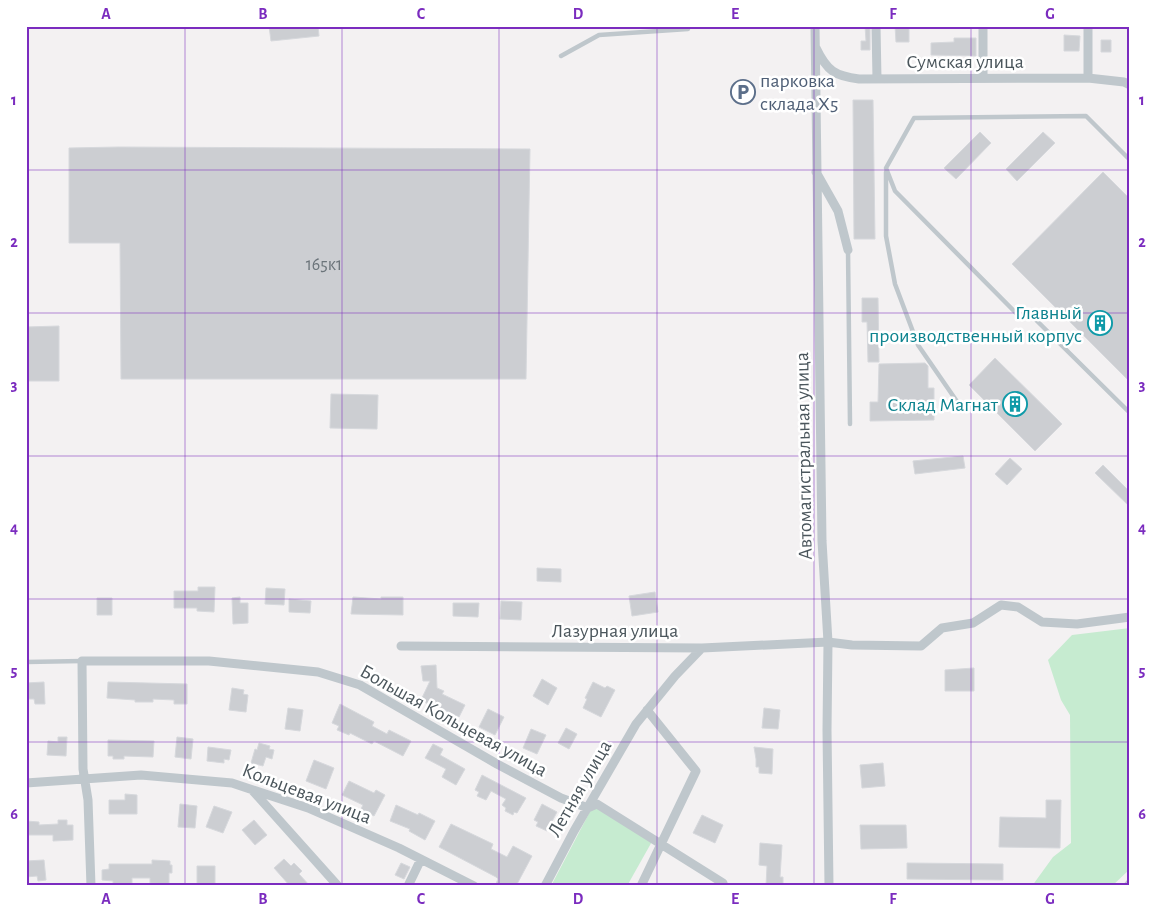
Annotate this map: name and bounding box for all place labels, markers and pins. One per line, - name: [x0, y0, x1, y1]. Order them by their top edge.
- place label: парковка склада X5: [760, 71, 838, 114]
- parking icon: парковка склада X5: [730, 79, 756, 105]
- place label: Главный производственный корпус: [869, 303, 1082, 346]
- building icon: Главный производственный корпус: [1087, 310, 1113, 336]
- building icon: Склад Магнат: [1002, 391, 1028, 417]
- place label: Склад Магнат: [887, 395, 999, 415]

